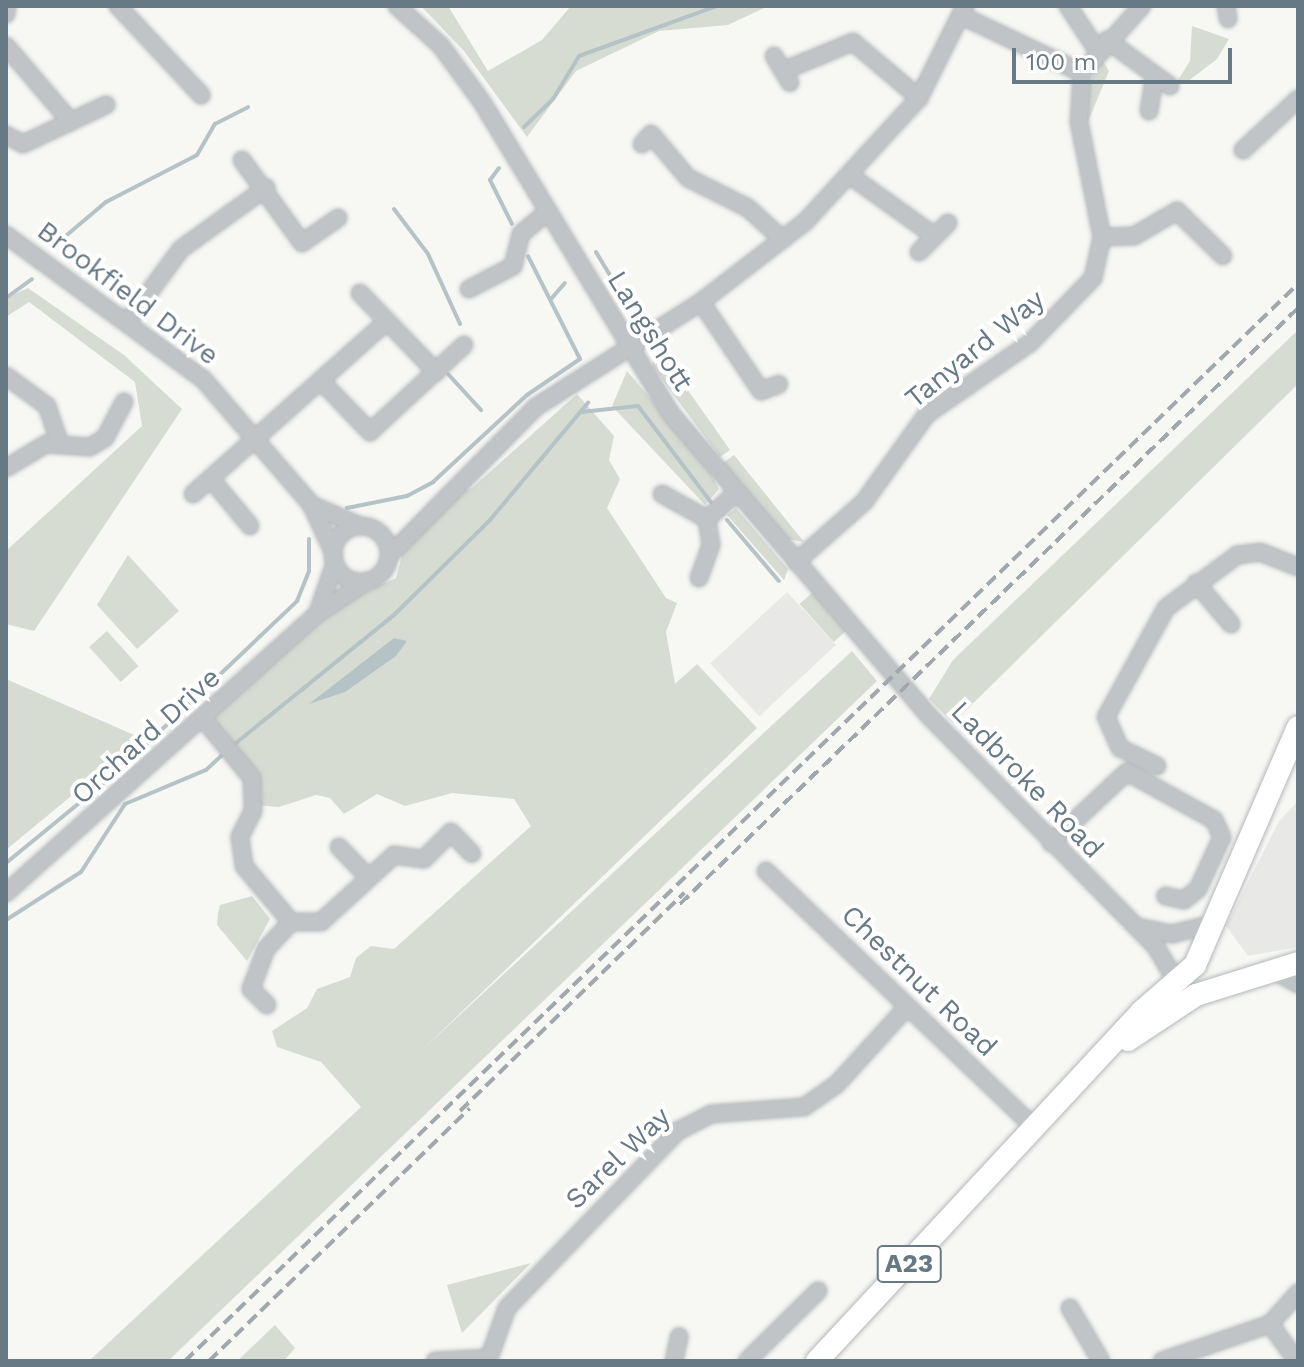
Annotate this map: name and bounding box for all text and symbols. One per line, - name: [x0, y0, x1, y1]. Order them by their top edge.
- scale bar: [1016, 32, 1236, 82]
- text: 100 m: [1026, 48, 1096, 76]
- street label: Brookfield Drive: [31, 214, 225, 372]
- street label: Langshott: [600, 265, 700, 397]
- street label: Tanyard Way: [898, 282, 1052, 416]
- street label: Orchard Drive: [65, 660, 227, 812]
- street label: Ladbroke Road: [944, 695, 1110, 865]
- street label: Chestnut Road: [834, 898, 1004, 1064]
- street label: Sarel Way: [558, 1099, 678, 1217]
- road number: A23: [875, 1242, 943, 1286]

